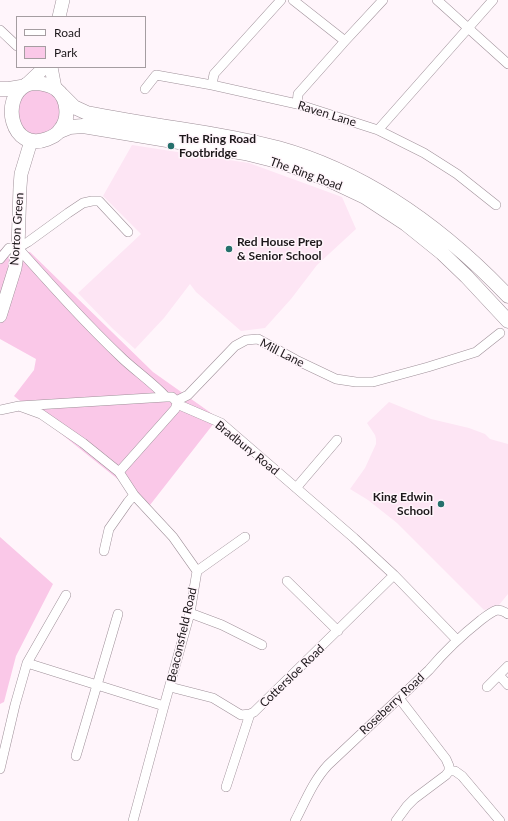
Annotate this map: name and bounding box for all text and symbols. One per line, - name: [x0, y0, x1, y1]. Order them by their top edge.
- legend: [16, 16, 146, 68]
- text: Road: [54, 25, 81, 40]
- text: Park: [54, 45, 77, 60]
- street label: Raven Lane: [296, 98, 358, 130]
- place label: The Ring Road Footbridge: [179, 132, 256, 160]
- marker: The Ring Road Footbridge: [166, 141, 176, 151]
- street label: The Ring Road: [268, 154, 344, 194]
- street label: Norton Green: [7, 192, 27, 266]
- place label: Red House Prep & Senior School: [237, 235, 323, 263]
- marker: Red House Prep & Senior School: [224, 244, 234, 254]
- street label: Mill Lane: [257, 336, 307, 370]
- street label: Bradbury Road: [212, 418, 282, 478]
- place label: King Edwin School: [373, 490, 433, 518]
- marker: King Edwin School: [436, 499, 446, 509]
- street label: Beaconsfield Road: [164, 586, 200, 684]
- street label: Cottersloe Road: [257, 642, 327, 710]
- street label: Roseberry Road: [357, 670, 427, 738]

